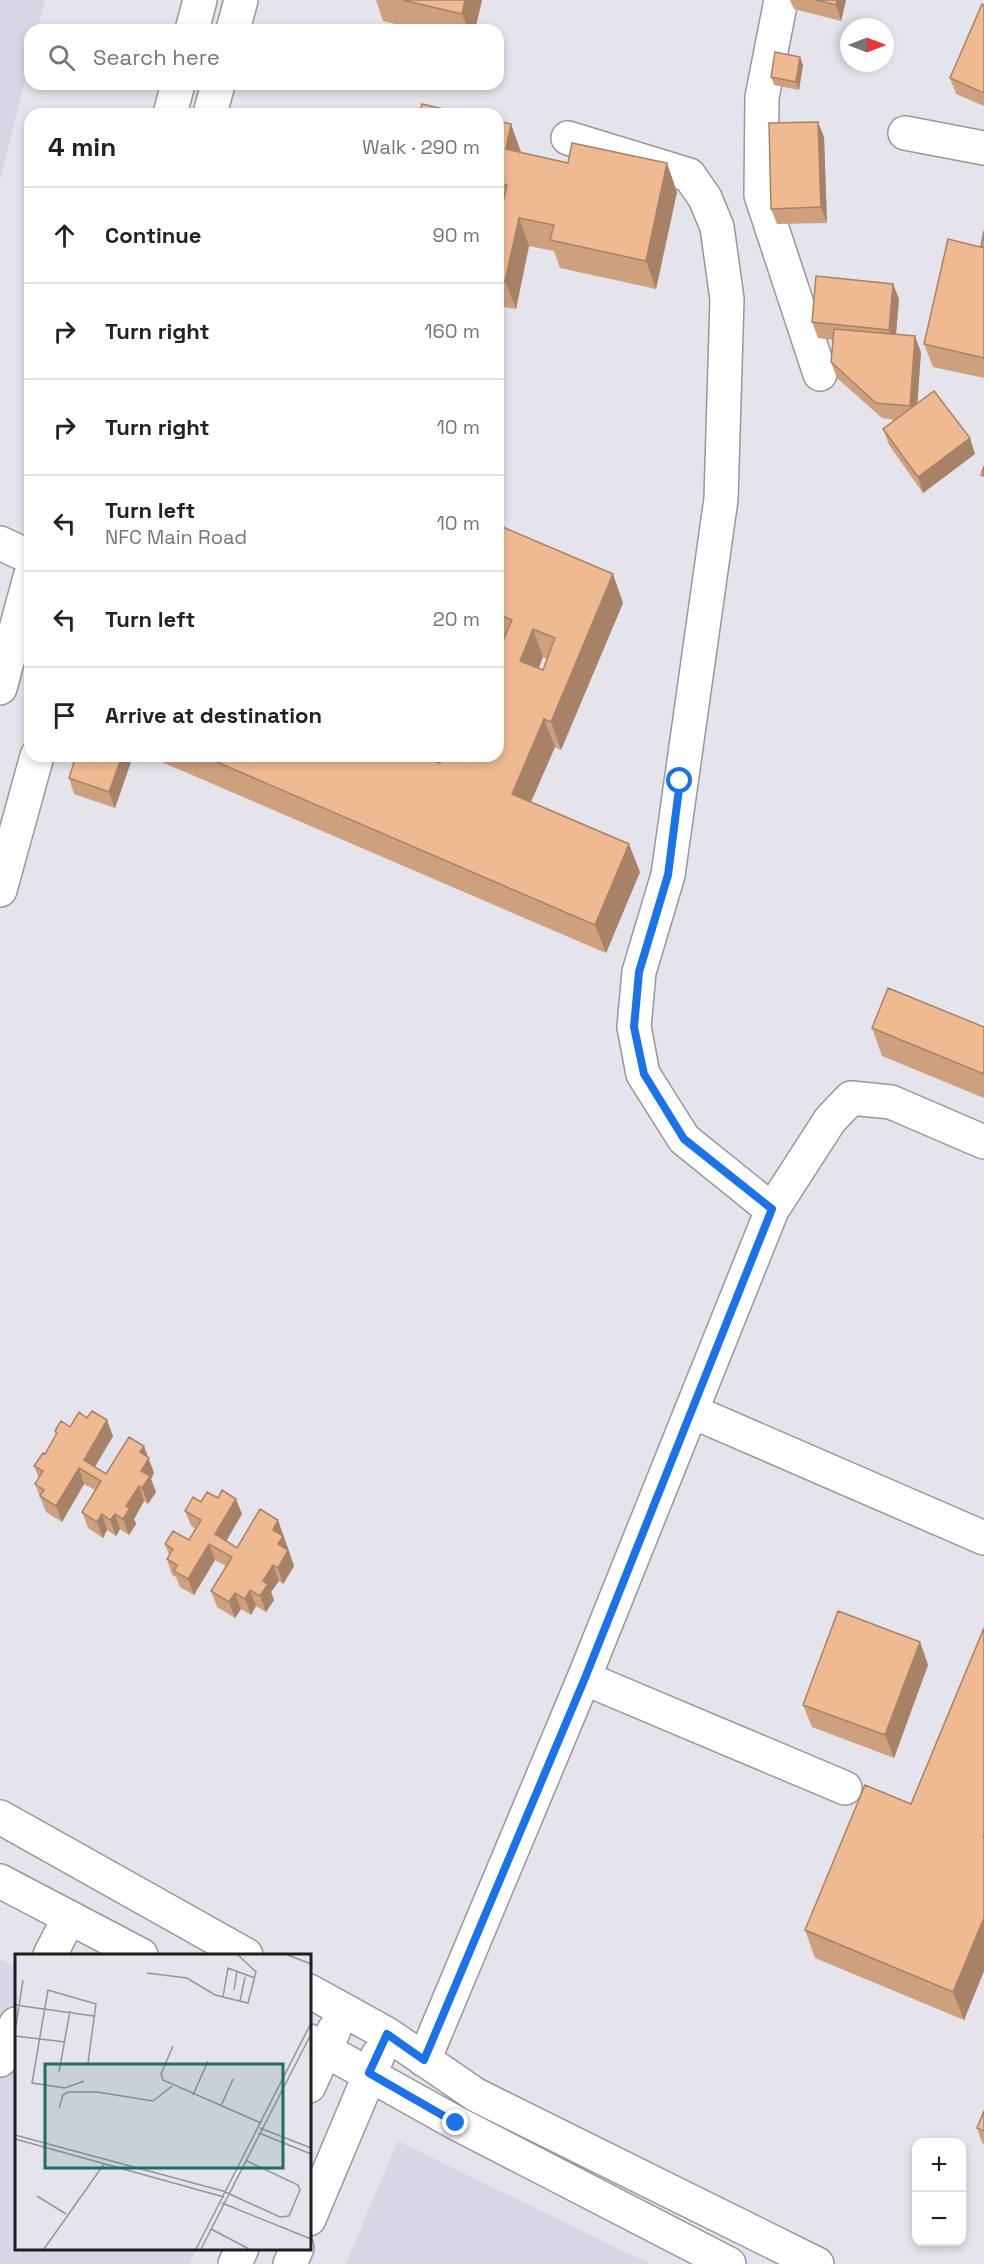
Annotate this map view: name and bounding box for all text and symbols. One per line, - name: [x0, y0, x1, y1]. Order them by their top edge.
- north arrow: [840, 18, 894, 72]
- search box: [24, 24, 504, 90]
- icon: search: [45, 41, 78, 74]
- text: Search here: [93, 43, 220, 71]
- text: 4 min: [48, 130, 116, 164]
- text: Walk · 290 m: [362, 134, 480, 160]
- icon: ahead: [48, 219, 81, 252]
- text: Continue: [105, 221, 201, 249]
- text: 90 m: [433, 222, 480, 248]
- icon: right: [48, 315, 81, 348]
- text: Turn right: [105, 317, 210, 345]
- text: 160 m: [424, 318, 480, 344]
- icon: right: [48, 411, 81, 444]
- text: Turn right: [105, 413, 210, 441]
- text: 10 m: [436, 414, 480, 440]
- text: Turn left: [105, 496, 195, 524]
- icon: left: [48, 507, 81, 540]
- text: 10 m: [436, 510, 480, 536]
- text: NFC Main Road: [105, 524, 247, 550]
- icon: left: [48, 603, 81, 636]
- text: Turn left: [105, 605, 195, 633]
- text: 20 m: [433, 606, 480, 632]
- icon: arrive: [48, 699, 81, 732]
- text: Arrive at destination: [105, 701, 322, 729]
- route start: [666, 767, 692, 793]
- inset map: [15, 1954, 310, 2249]
- route end: [442, 2109, 468, 2135]
- map controls: [912, 2138, 966, 2246]
- button: +: [912, 2138, 966, 2192]
- button: −: [912, 2192, 966, 2246]

